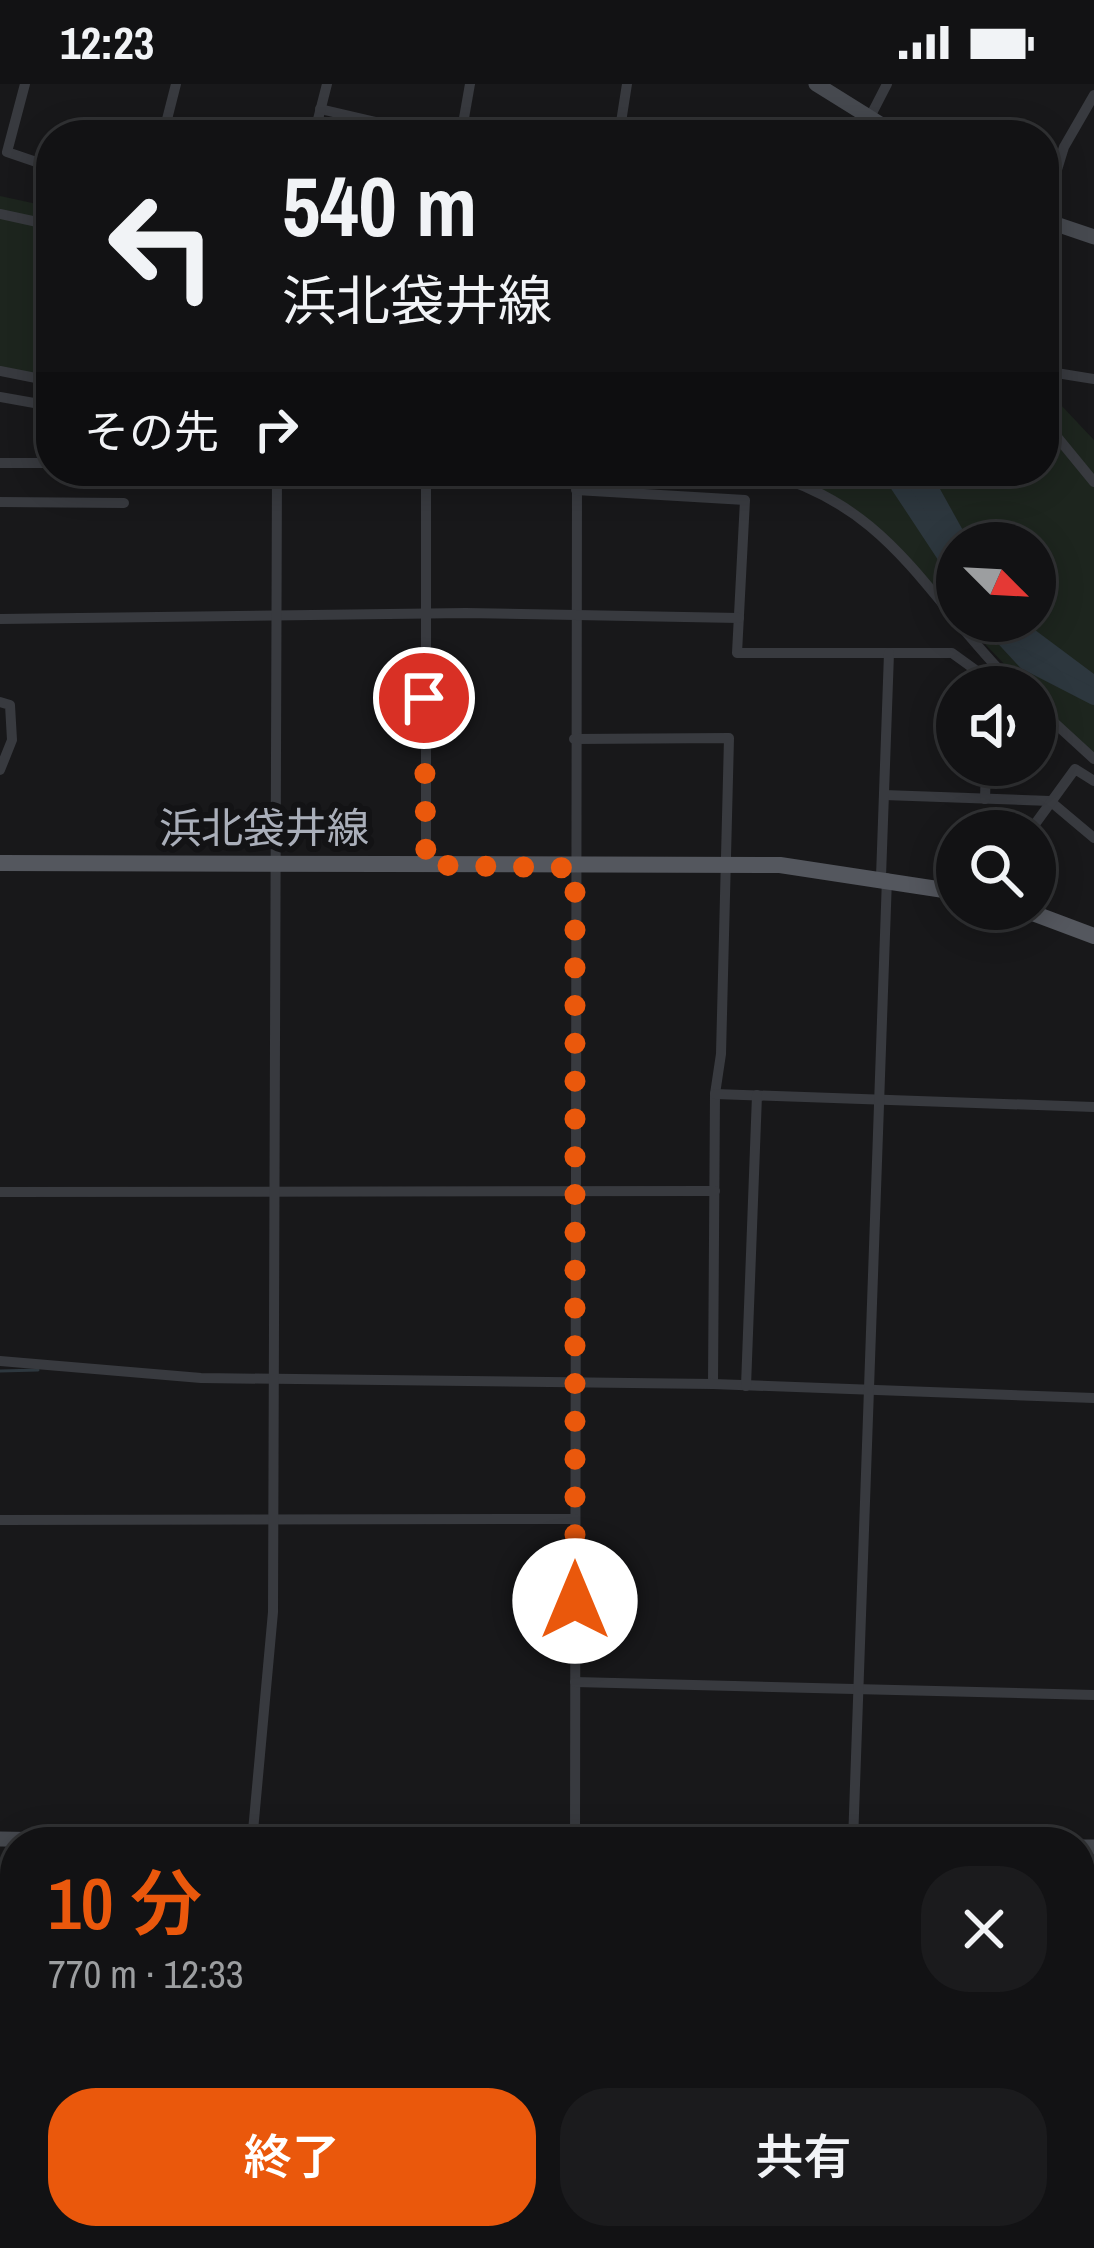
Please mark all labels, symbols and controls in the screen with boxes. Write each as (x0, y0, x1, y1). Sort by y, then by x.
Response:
text: 12:23 (60, 12, 154, 73)
text: 540 m (282, 149, 477, 262)
icon: left (84, 168, 240, 324)
text: 浜北袋井線 (282, 264, 552, 337)
icon: right (243, 396, 309, 462)
text: その先 (84, 401, 219, 462)
north arrow (936, 522, 1056, 642)
map controls (936, 522, 1056, 930)
pin (373, 647, 475, 749)
icon: arrive (391, 665, 457, 731)
button: sound (936, 666, 1056, 786)
street label: 浜北袋井線 (159, 800, 369, 856)
button: search (936, 810, 1056, 930)
position arrow (512, 1538, 638, 1664)
text: 10 分 (48, 1854, 202, 1951)
button: close (921, 1866, 1047, 1992)
text: 770 m · 12:33 (48, 1948, 244, 2000)
button: 終了 (48, 2088, 536, 2226)
button: 共有 (560, 2088, 1047, 2226)

